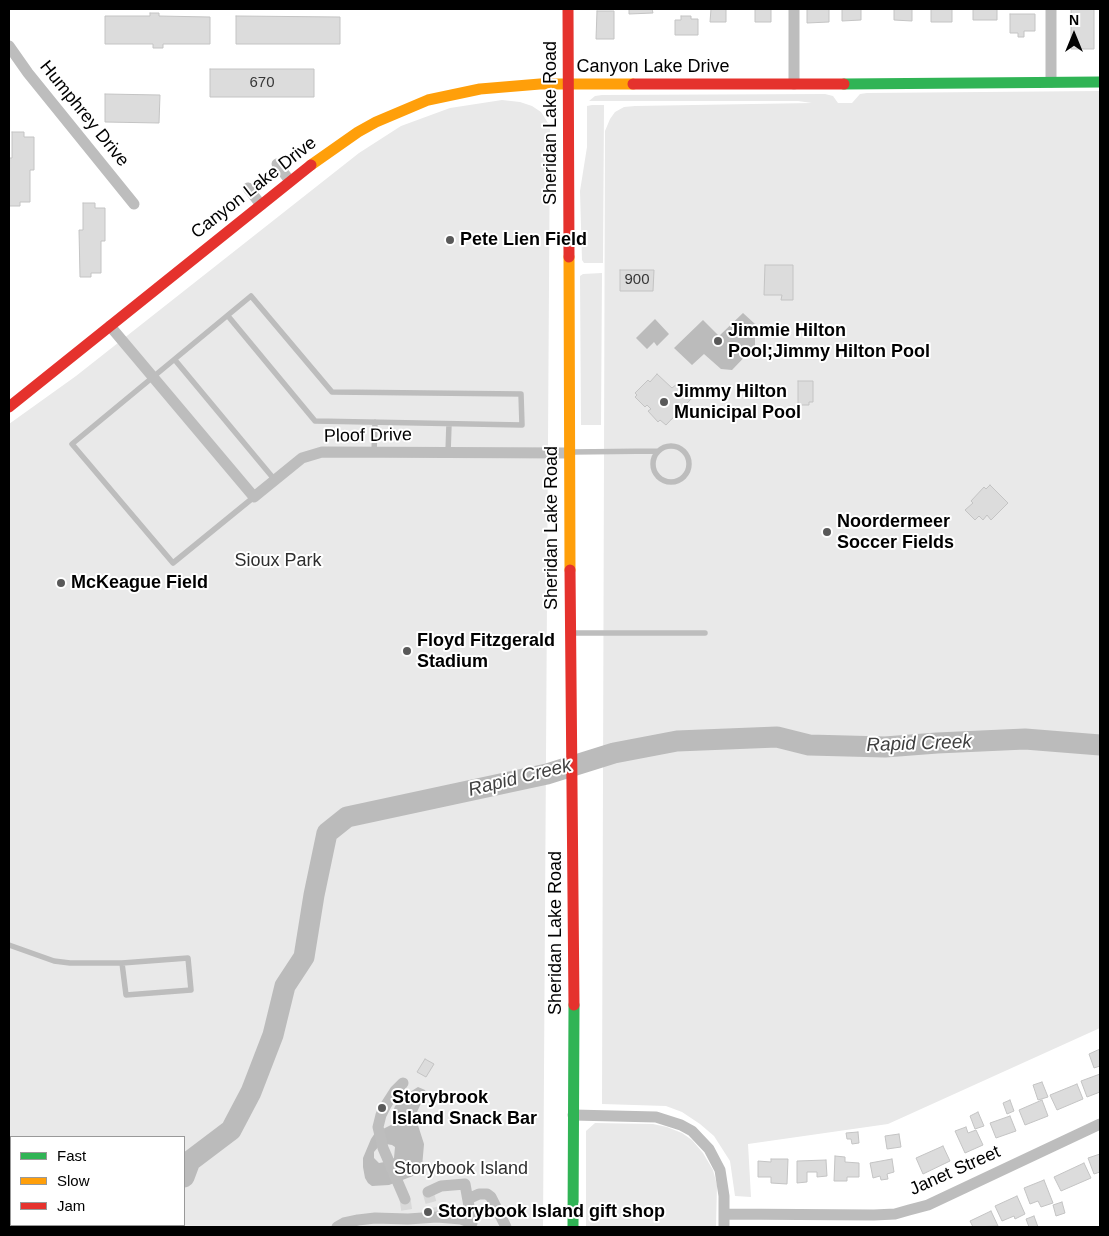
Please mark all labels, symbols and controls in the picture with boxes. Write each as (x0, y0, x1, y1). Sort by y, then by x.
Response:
north arrow (1049, 10, 1099, 60)
text: N (1069, 12, 1079, 28)
street label: Sheridan Lake Road (540, 41, 562, 205)
street label: Canyon Lake Drive (576, 56, 730, 78)
street label: Humphrey Drive (35, 57, 133, 171)
house number: 670 (249, 74, 275, 92)
street label: Canyon Lake Drive (187, 132, 321, 244)
place label: Pete Lien Field (460, 229, 587, 251)
marker: Pete Lien Field (444, 234, 456, 246)
house number: 900 (624, 271, 650, 289)
place label: Jimmie Hilton Pool;Jimmy Hilton Pool (728, 320, 930, 362)
marker: Jimmie Hilton Pool;Jimmy Hilton Pool (712, 335, 724, 347)
place label: Jimmy Hilton Municipal Pool (674, 381, 801, 424)
marker: Jimmy Hilton Municipal Pool (658, 396, 670, 408)
street label: Ploof Drive (324, 424, 412, 448)
street label: Sheridan Lake Road (541, 446, 563, 610)
place label: Noordermeer Soccer Fields (837, 511, 954, 554)
marker: Noordermeer Soccer Fields (821, 526, 833, 538)
park label: Sioux Park (234, 550, 322, 572)
place label: McKeague Field (71, 572, 208, 594)
marker: McKeague Field (55, 577, 67, 589)
place label: Floyd Fitzgerald Stadium (417, 630, 555, 672)
marker: Floyd Fitzgerald Stadium (401, 645, 413, 657)
water label: Rapid Creek (866, 731, 972, 757)
water label: Rapid Creek (466, 754, 574, 802)
street label: Sheridan Lake Road (545, 851, 567, 1015)
place label: Storybrook Island Snack Bar (392, 1087, 537, 1130)
marker: Storybrook Island Snack Bar (376, 1102, 388, 1114)
legend (10, 1136, 185, 1226)
street label: Janet Street (906, 1141, 1004, 1201)
text: Fast (57, 1147, 86, 1164)
park label: Storybook Island (394, 1158, 528, 1180)
text: Slow (57, 1172, 90, 1189)
text: Jam (57, 1197, 85, 1214)
place label: Storybook Island gift shop (438, 1201, 665, 1223)
marker: Storybook Island gift shop (422, 1206, 434, 1218)

